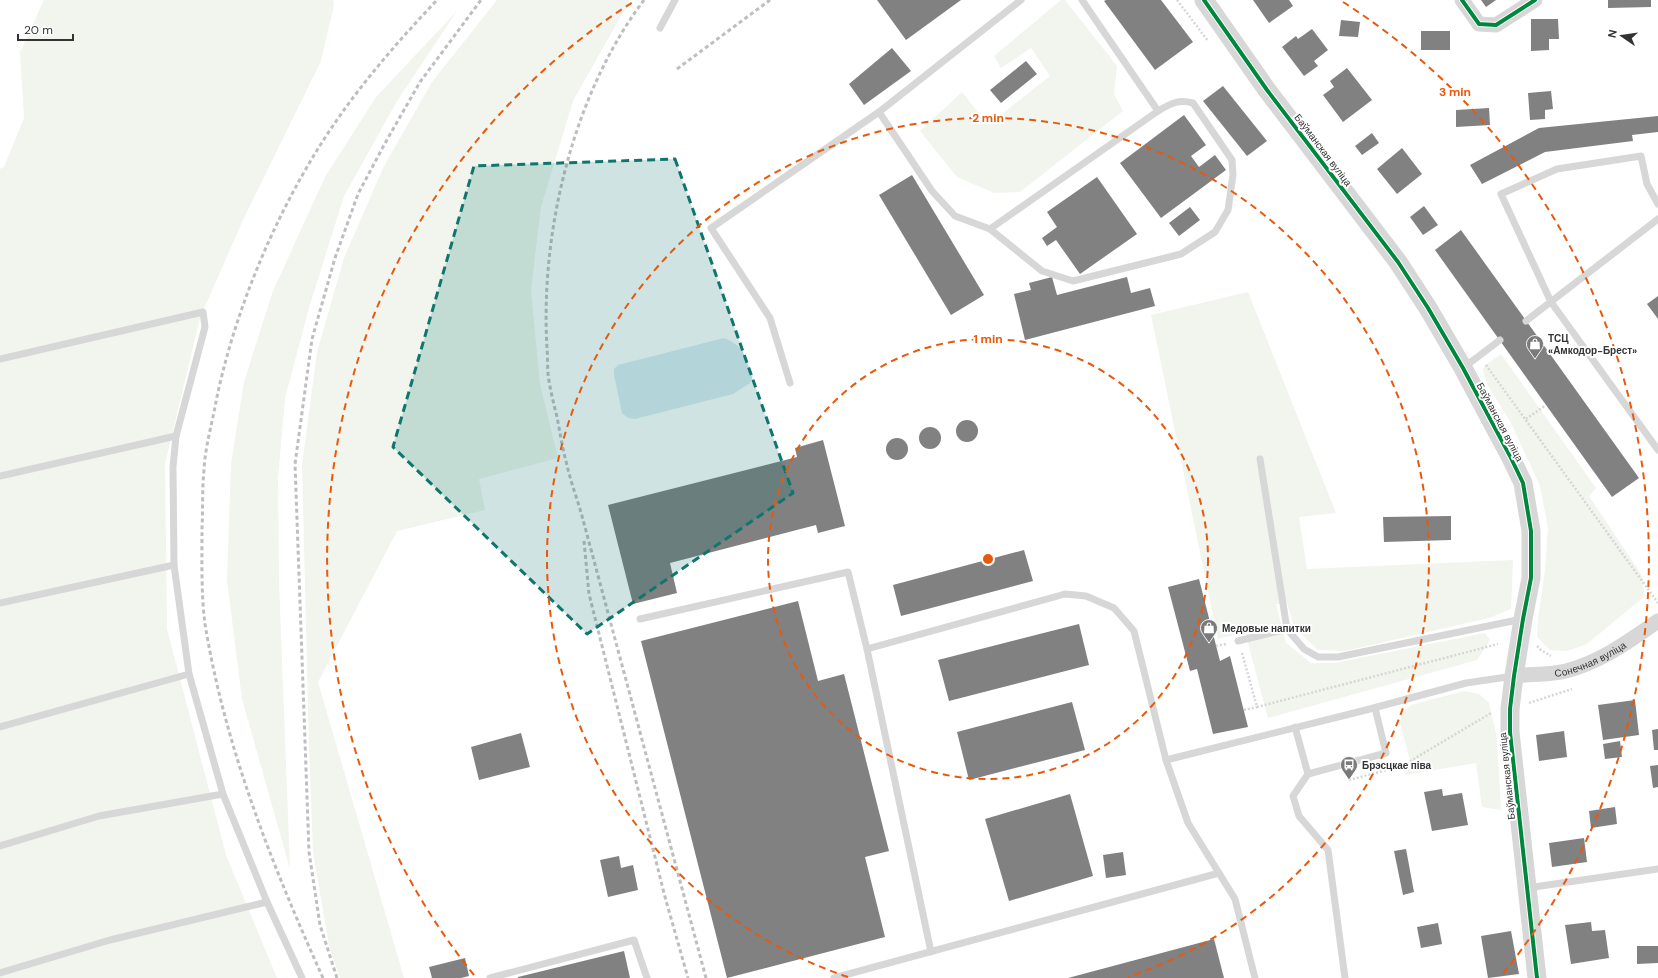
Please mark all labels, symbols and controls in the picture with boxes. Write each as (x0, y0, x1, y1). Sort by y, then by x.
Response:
scale bar (18, 16, 73, 42)
north arrow (1602, 16, 1642, 56)
text: 20 m (24, 22, 53, 38)
text: N (1605, 28, 1620, 39)
text: 3 min (1439, 84, 1471, 100)
text: 2 min (972, 110, 1004, 126)
street label: Баўманская вуліца (1291, 111, 1355, 189)
text: 1 min (973, 331, 1003, 347)
place label: ТСЦ «Амкодор-Брест» (1548, 332, 1637, 357)
shop icon: ТСЦ «Амкодор-Брест» (1525, 334, 1545, 359)
street label: Баўманская вуліца (1474, 380, 1526, 464)
centre of rings (981, 552, 995, 566)
shop icon: Медовые напитки (1199, 618, 1219, 643)
place label: Медовые напитки (1222, 622, 1311, 635)
street label: Сонечная вуліца (1553, 638, 1629, 680)
street label: Баўманская вуліца (1496, 731, 1518, 820)
bus stop icon: Брэсцкае піва (1339, 755, 1359, 780)
place label: Брэсцкае піва (1362, 759, 1432, 772)

